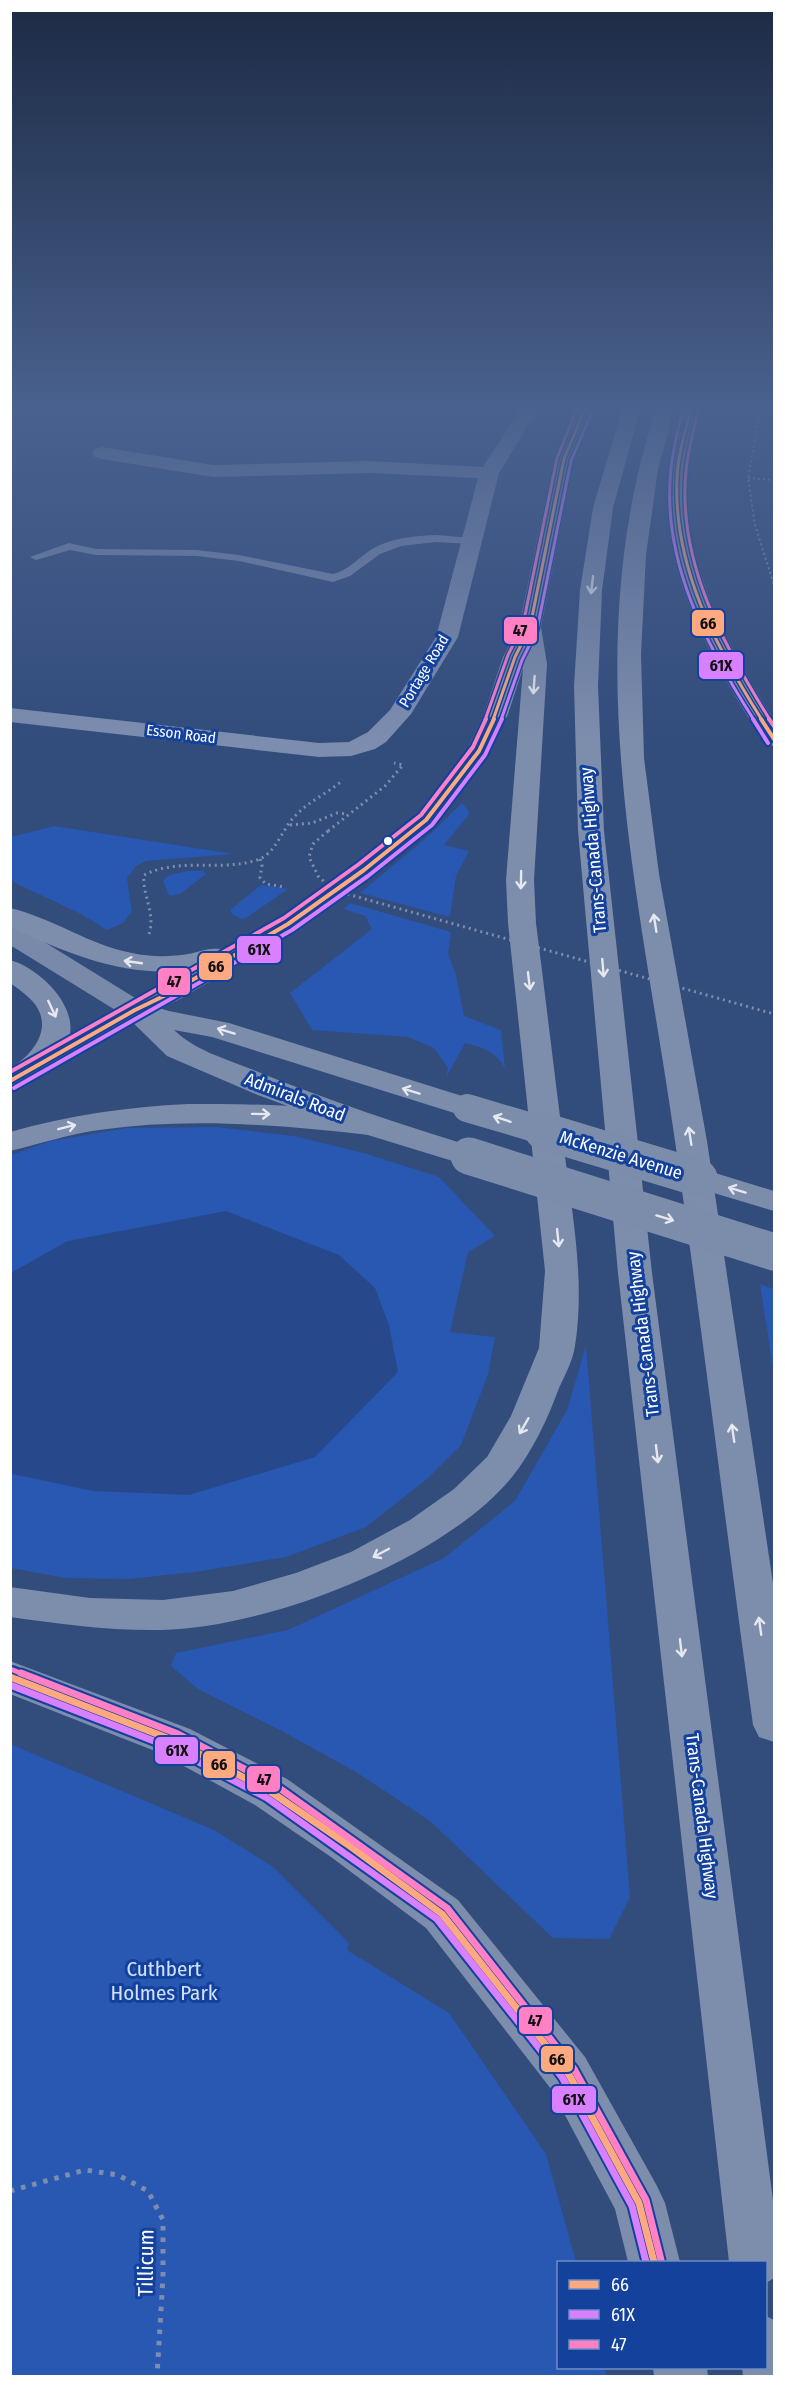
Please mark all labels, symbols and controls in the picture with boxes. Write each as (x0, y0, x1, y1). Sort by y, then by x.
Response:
one-way arrow (586, 575, 597, 595)
line badge: 66 (691, 609, 725, 637)
text: 66 (700, 614, 716, 633)
line badge: 47 (503, 616, 538, 645)
text: 47 (513, 621, 528, 640)
street label: Portage Road (395, 631, 453, 711)
line badge: 61X (698, 651, 744, 680)
text: 61X (710, 656, 733, 675)
one-way arrow (528, 675, 539, 695)
street label: Esson Road (145, 721, 217, 747)
street label: Trans-Canada Highway (575, 766, 611, 934)
unlabelled marker (382, 835, 394, 847)
one-way arrow (515, 869, 527, 889)
one-way arrow (649, 913, 660, 933)
line badge: 61X (236, 935, 282, 964)
text: 61X (248, 940, 271, 959)
line badge: 66 (198, 952, 233, 981)
one-way arrow (123, 957, 143, 968)
text: 66 (208, 957, 224, 976)
one-way arrow (598, 958, 609, 978)
line badge: 47 (157, 967, 191, 996)
one-way arrow (524, 971, 535, 991)
text: 47 (167, 972, 182, 991)
one-way arrow (47, 1000, 59, 1018)
one-way arrow (217, 1025, 236, 1036)
street label: Admirals Road (242, 1068, 348, 1126)
one-way arrow (402, 1085, 421, 1096)
one-way arrow (250, 1109, 270, 1120)
one-way arrow (493, 1113, 512, 1124)
one-way arrow (57, 1120, 76, 1132)
street label: McKenzie Avenue (557, 1126, 685, 1184)
one-way arrow (684, 1126, 695, 1146)
one-way arrow (728, 1184, 747, 1195)
one-way arrow (655, 1213, 674, 1224)
one-way arrow (553, 1227, 564, 1247)
street label: Trans-Canada Highway (622, 1250, 664, 1418)
one-way arrow (518, 1417, 530, 1434)
one-way arrow (727, 1423, 738, 1443)
one-way arrow (652, 1444, 663, 1464)
one-way arrow (373, 1548, 391, 1559)
one-way arrow (754, 1617, 765, 1636)
one-way arrow (676, 1637, 687, 1657)
street label: Trans-Canada Highway (681, 1732, 723, 1900)
line badge: 61X (154, 1736, 199, 1765)
text: 61X (166, 1741, 189, 1760)
line badge: 66 (202, 1750, 236, 1779)
text: 66 (211, 1755, 227, 1774)
line badge: 47 (246, 1765, 281, 1793)
text: 47 (257, 1770, 272, 1789)
park label: Cuthbert Holmes Park (110, 1956, 218, 2006)
line badge: 47 (518, 2006, 553, 2035)
text: 47 (528, 2011, 543, 2030)
line badge: 66 (540, 2045, 574, 2073)
text: 66 (549, 2050, 565, 2069)
line badge: 61X (551, 2085, 597, 2114)
text: 61X (563, 2090, 586, 2109)
street label: Tillicum (132, 2229, 160, 2297)
legend (557, 2261, 767, 2369)
text: 66 (611, 2274, 629, 2296)
text: 61X (611, 2304, 635, 2326)
text: 47 (611, 2334, 627, 2356)

